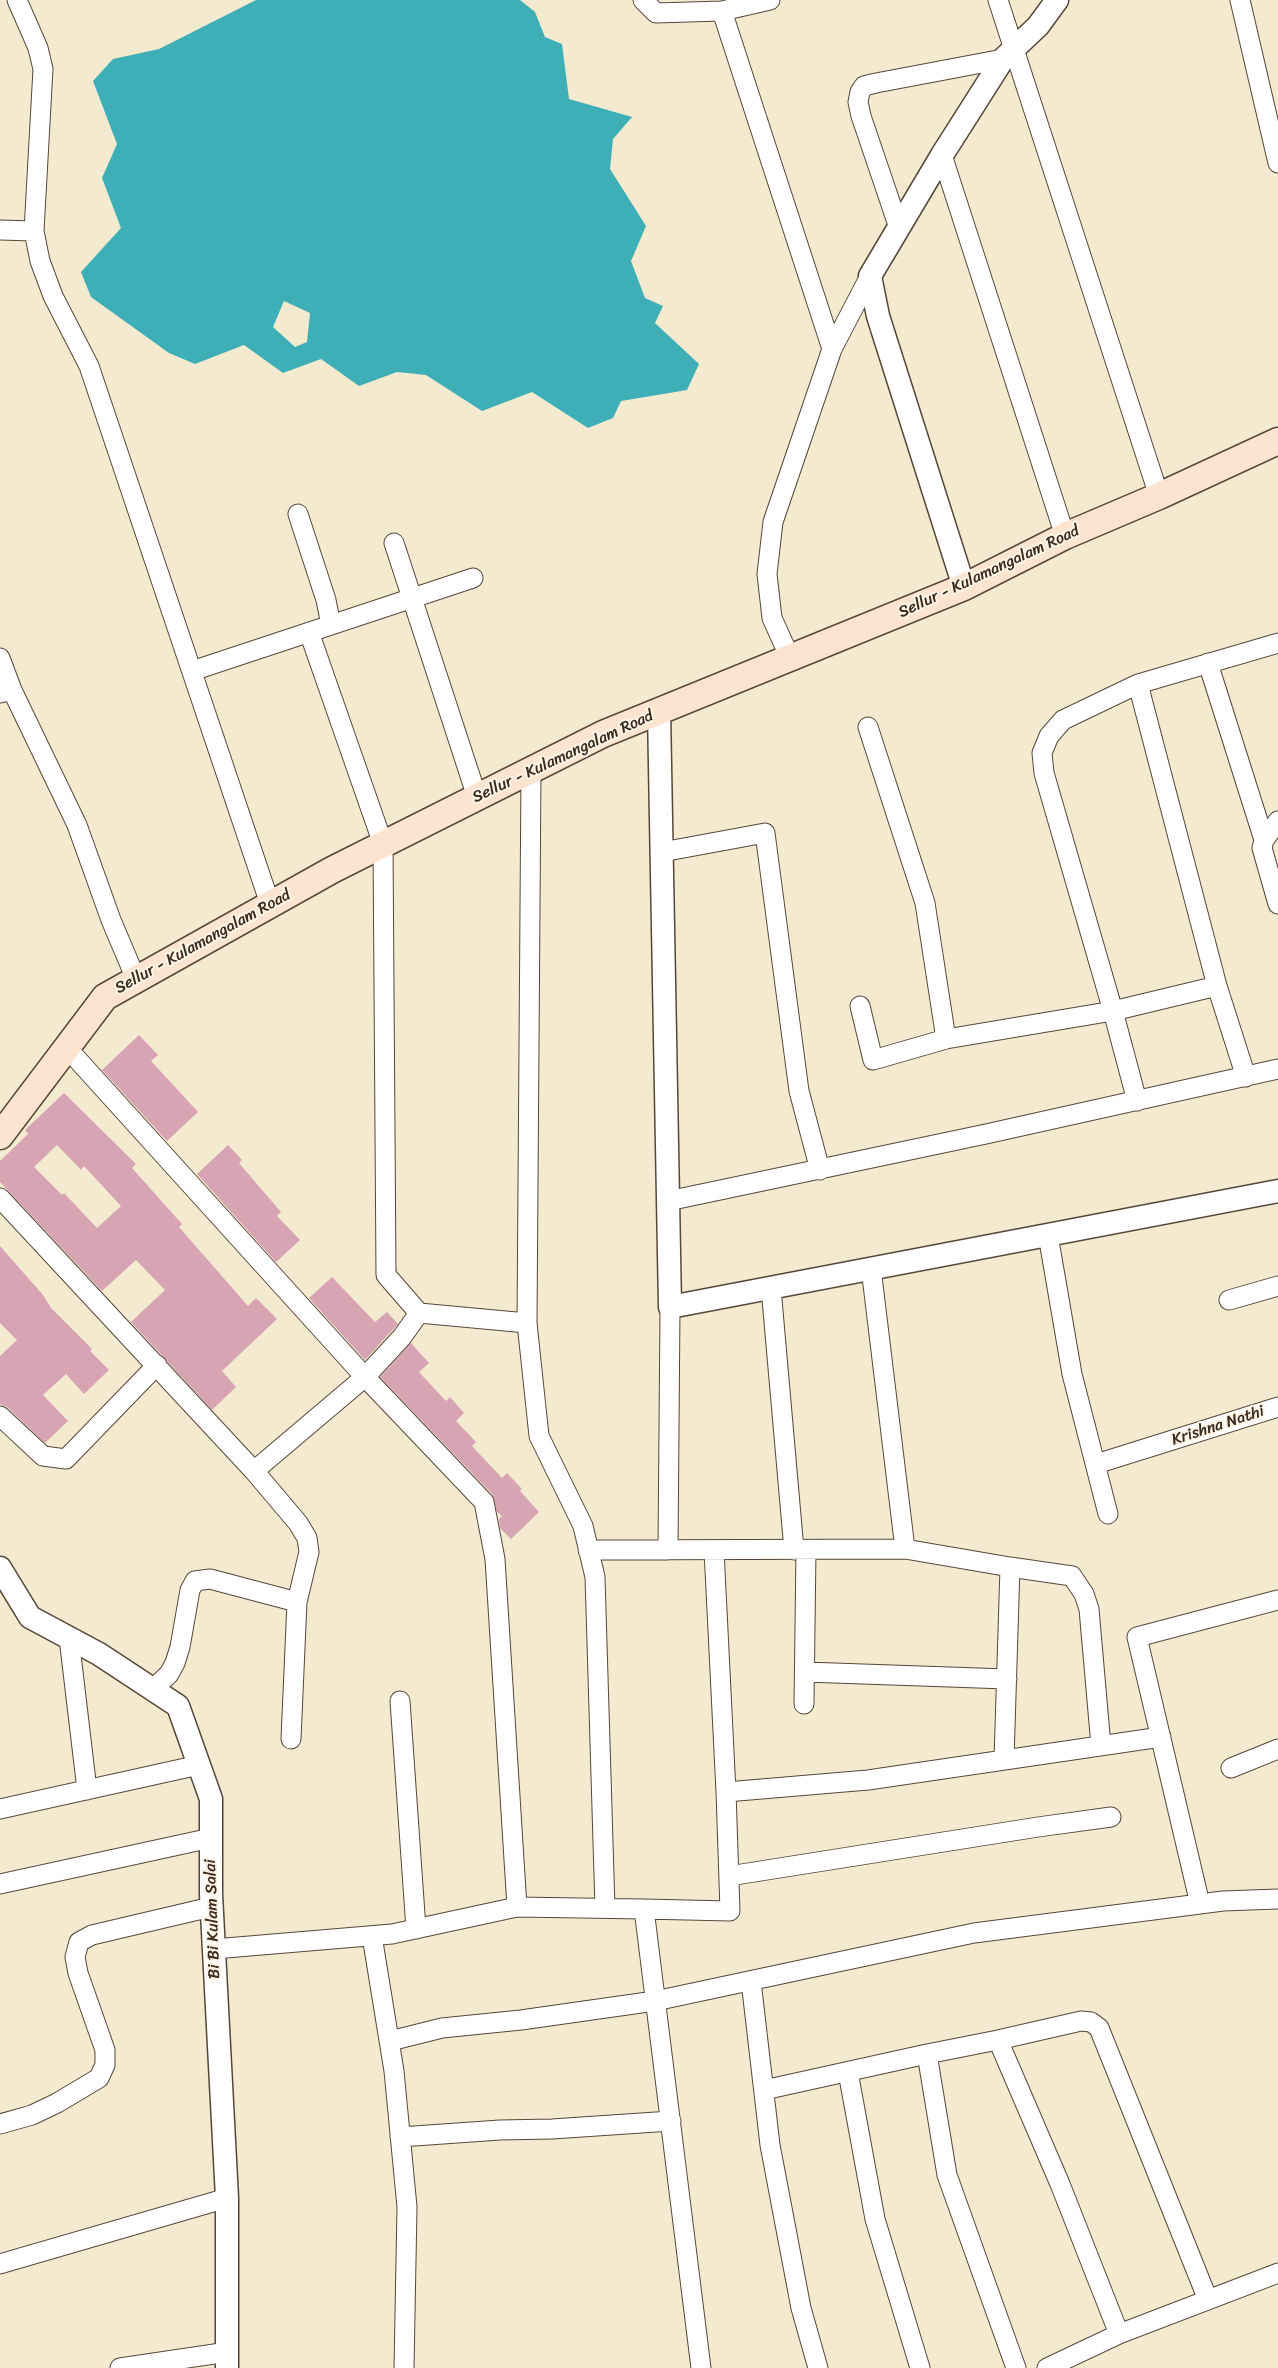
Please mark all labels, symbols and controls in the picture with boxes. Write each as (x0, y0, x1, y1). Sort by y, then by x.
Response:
street label: Sellur - Kulamangalam Road (895, 522, 1083, 622)
street label: Sellur - Kulamangalam Road (469, 707, 657, 807)
street label: Sellur - Kulamangalam Road (112, 886, 294, 998)
street label: Krishna Nathi (1169, 1402, 1267, 1450)
street label: Bi Bi Kulam Salai (201, 1859, 225, 1979)

